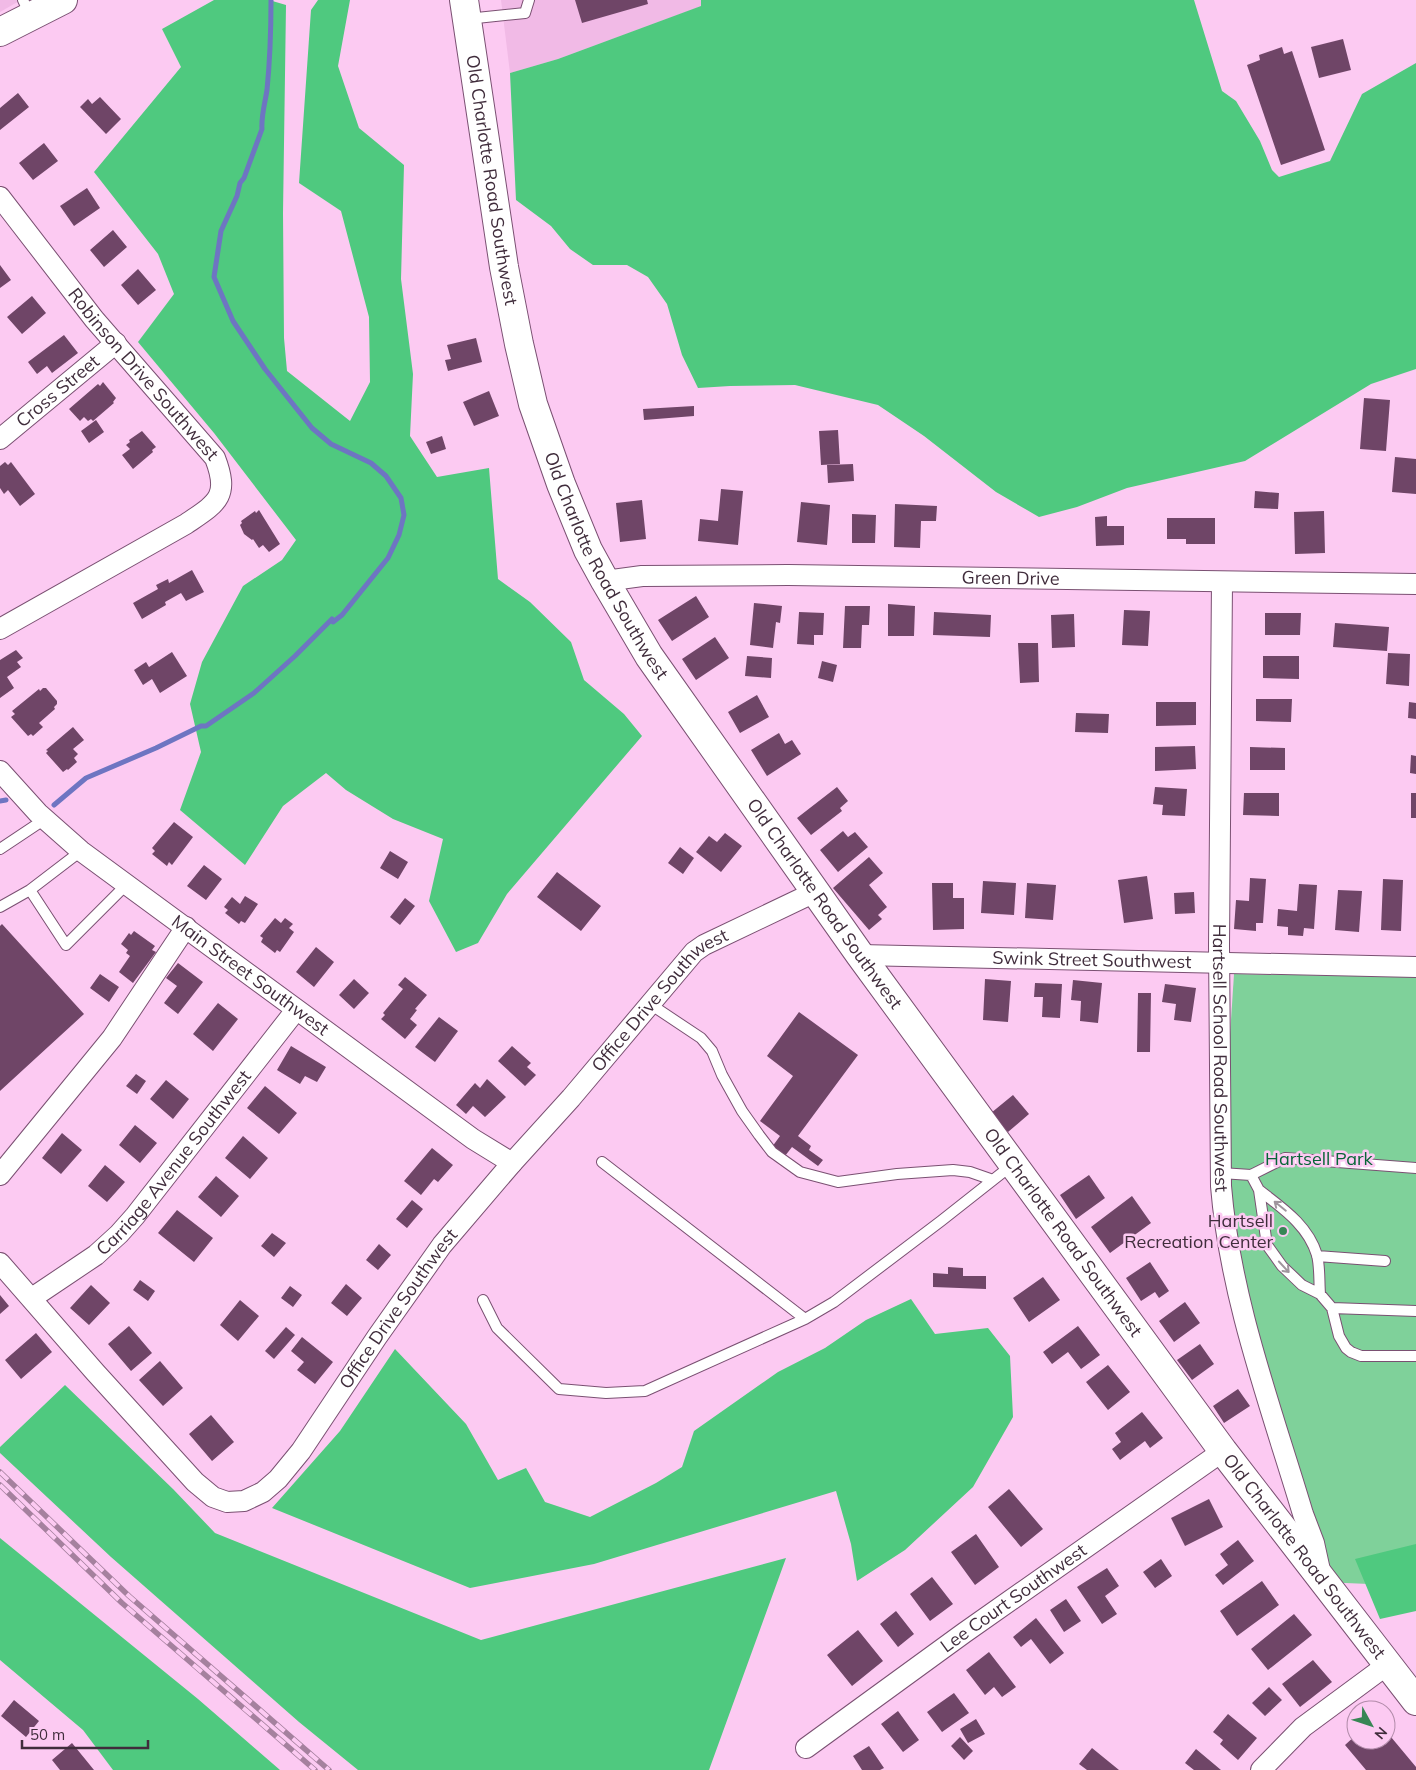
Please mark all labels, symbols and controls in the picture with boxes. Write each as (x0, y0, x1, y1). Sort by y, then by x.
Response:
street label: Old Charlotte Road Southwest (461, 53, 523, 307)
street label: Robinson Drive Southwest (63, 283, 224, 465)
street label: Cross Street (11, 350, 104, 432)
street label: Old Charlotte Road Southwest (540, 448, 674, 684)
street label: Green Drive (961, 565, 1060, 590)
street label: Old Charlotte Road Southwest (742, 794, 908, 1013)
street label: Main Street Southwest (167, 910, 334, 1040)
street label: Office Drive Southwest (586, 923, 732, 1076)
street label: Hartsell School Road Southwest (1208, 924, 1233, 1193)
street label: Swink Street Southwest (992, 946, 1192, 973)
street label: Carriage Avenue Southwest (91, 1065, 256, 1260)
street label: Old Charlotte Road Southwest (979, 1123, 1147, 1341)
park label: Hartsell Park (1265, 1147, 1374, 1170)
one-way arrow (1274, 1201, 1287, 1212)
place label: Hartsell Recreation Center (1124, 1209, 1273, 1253)
street label: Office Drive Southwest (334, 1224, 462, 1393)
marker: Hartsell Recreation Center (1277, 1225, 1289, 1237)
one-way arrow (1278, 1261, 1290, 1274)
street label: Old Charlotte Road Southwest (1218, 1449, 1391, 1663)
street label: Lee Court Southwest (936, 1538, 1091, 1657)
north arrow (1346, 1700, 1396, 1750)
scale bar (22, 1718, 149, 1750)
text: N (1371, 1724, 1391, 1743)
text: 50 m (30, 1725, 65, 1744)

